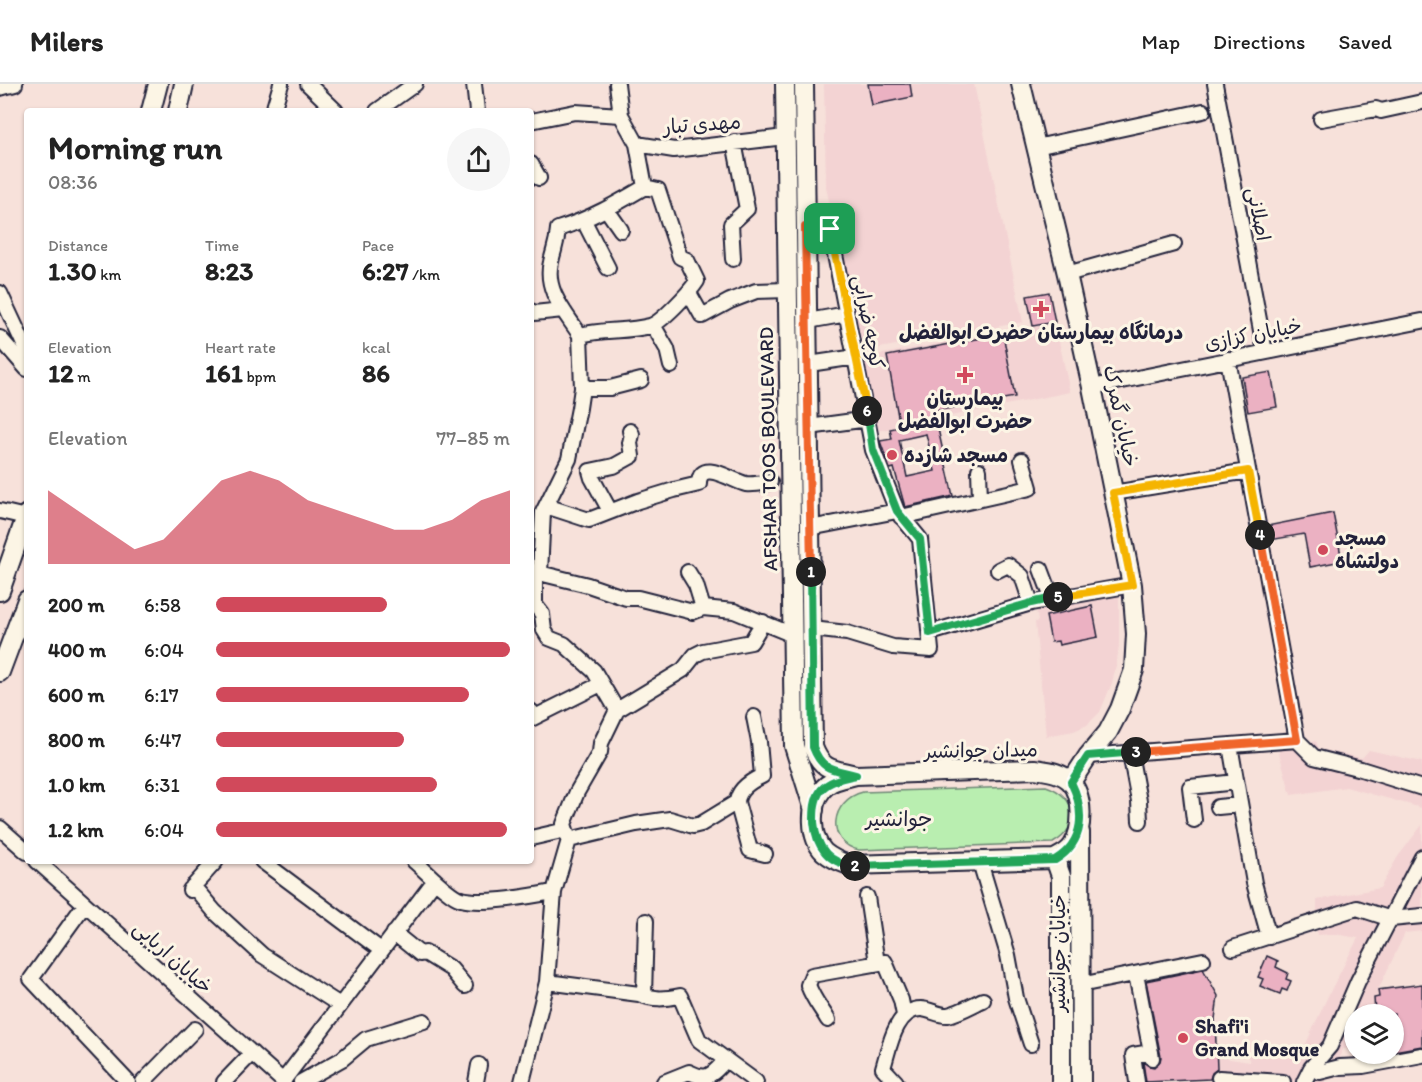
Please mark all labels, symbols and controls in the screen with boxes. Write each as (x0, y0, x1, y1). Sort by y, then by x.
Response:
text: Milers (30, 24, 104, 58)
text: Map (1142, 29, 1180, 54)
text: Directions (1213, 29, 1305, 54)
text: Saved (1338, 29, 1392, 54)
street label: مهدی تبار (660, 109, 742, 139)
text: Morning run (48, 128, 223, 167)
button: share (447, 128, 510, 191)
text: 08:36 (48, 170, 98, 194)
street label: اصلانی (1241, 185, 1276, 243)
pin (804, 203, 855, 254)
icon: arrive (813, 212, 846, 245)
text: Distance (48, 236, 108, 255)
text: Time (205, 236, 239, 255)
text: Pace (362, 236, 394, 255)
text: 1.30 (48, 255, 97, 287)
text: 8:23 (205, 255, 253, 287)
text: 6:27 (362, 255, 409, 287)
text: km (97, 265, 121, 284)
text: /km (409, 265, 440, 284)
street label: کوچه ضرابی (847, 273, 890, 371)
marker: درمانگاه بیمارستان حضرت ابوالفضل (1032, 300, 1050, 318)
street label: خیابان کزازی (1202, 313, 1304, 355)
place label: درمانگاه بیمارستان حضرت ابوالفضل (899, 320, 1183, 345)
street label: AFSHAR TOOS BOULEVARD (754, 327, 782, 571)
text: Elevation (48, 338, 112, 357)
text: Heart rate (205, 338, 276, 357)
text: kcal (362, 338, 390, 357)
text: 12 (48, 357, 74, 389)
text: 161 (205, 357, 243, 389)
text: 86 (362, 357, 390, 389)
street label: خیابان گمرک (1099, 363, 1143, 469)
marker: بیمارستان حضرت ابوالفضل (956, 366, 974, 384)
text: m (74, 367, 91, 386)
text: bpm (243, 367, 276, 386)
place label: بیمارستان حضرت ابوالفضل (898, 386, 1032, 434)
pin: 6 (852, 396, 882, 426)
text: 6 (863, 401, 871, 420)
text: Elevation (48, 426, 127, 450)
text: 77–85 m (436, 426, 510, 450)
place label: مسجد شازده (904, 443, 1008, 467)
marker: مسجد شازده (885, 448, 899, 462)
pin: 4 (1245, 520, 1275, 550)
text: 4 (1255, 525, 1265, 544)
place label: مسجد دولتشاه (1335, 526, 1399, 574)
marker: مسجد دولتشاه (1316, 543, 1330, 557)
pin: 1 (796, 557, 826, 587)
text: 1 (807, 562, 815, 581)
pin: 5 (1043, 582, 1073, 612)
text: 5 (1054, 587, 1062, 606)
text: 200 m (48, 593, 104, 617)
text: 6:58 (144, 593, 181, 617)
text: 400 m (48, 638, 106, 662)
text: 6:04 (144, 638, 184, 662)
text: 600 m (48, 683, 105, 707)
text: 6:17 (144, 683, 179, 707)
text: 800 m (48, 728, 105, 752)
text: 6:47 (144, 728, 181, 752)
street label: میدان جوانشیر (922, 737, 1038, 763)
pin: 3 (1121, 737, 1151, 767)
text: 3 (1132, 742, 1140, 761)
text: 1.0 km (48, 773, 105, 797)
text: 6:31 (144, 773, 180, 797)
district label: جوانشیر (864, 806, 932, 832)
text: 1.2 km (48, 818, 104, 842)
text: 6:04 (144, 818, 184, 842)
pin: 2 (840, 851, 870, 881)
text: 2 (851, 856, 859, 875)
street label: خیابان جوانشیر (1046, 894, 1070, 1014)
street label: خیابان اربابی (128, 915, 217, 999)
map controls (1344, 1004, 1404, 1064)
button: layers (1344, 1004, 1404, 1064)
place label: Shafi'i Grand Mosque (1195, 1014, 1320, 1062)
marker: Shafi'i Grand Mosque (1176, 1031, 1190, 1045)

